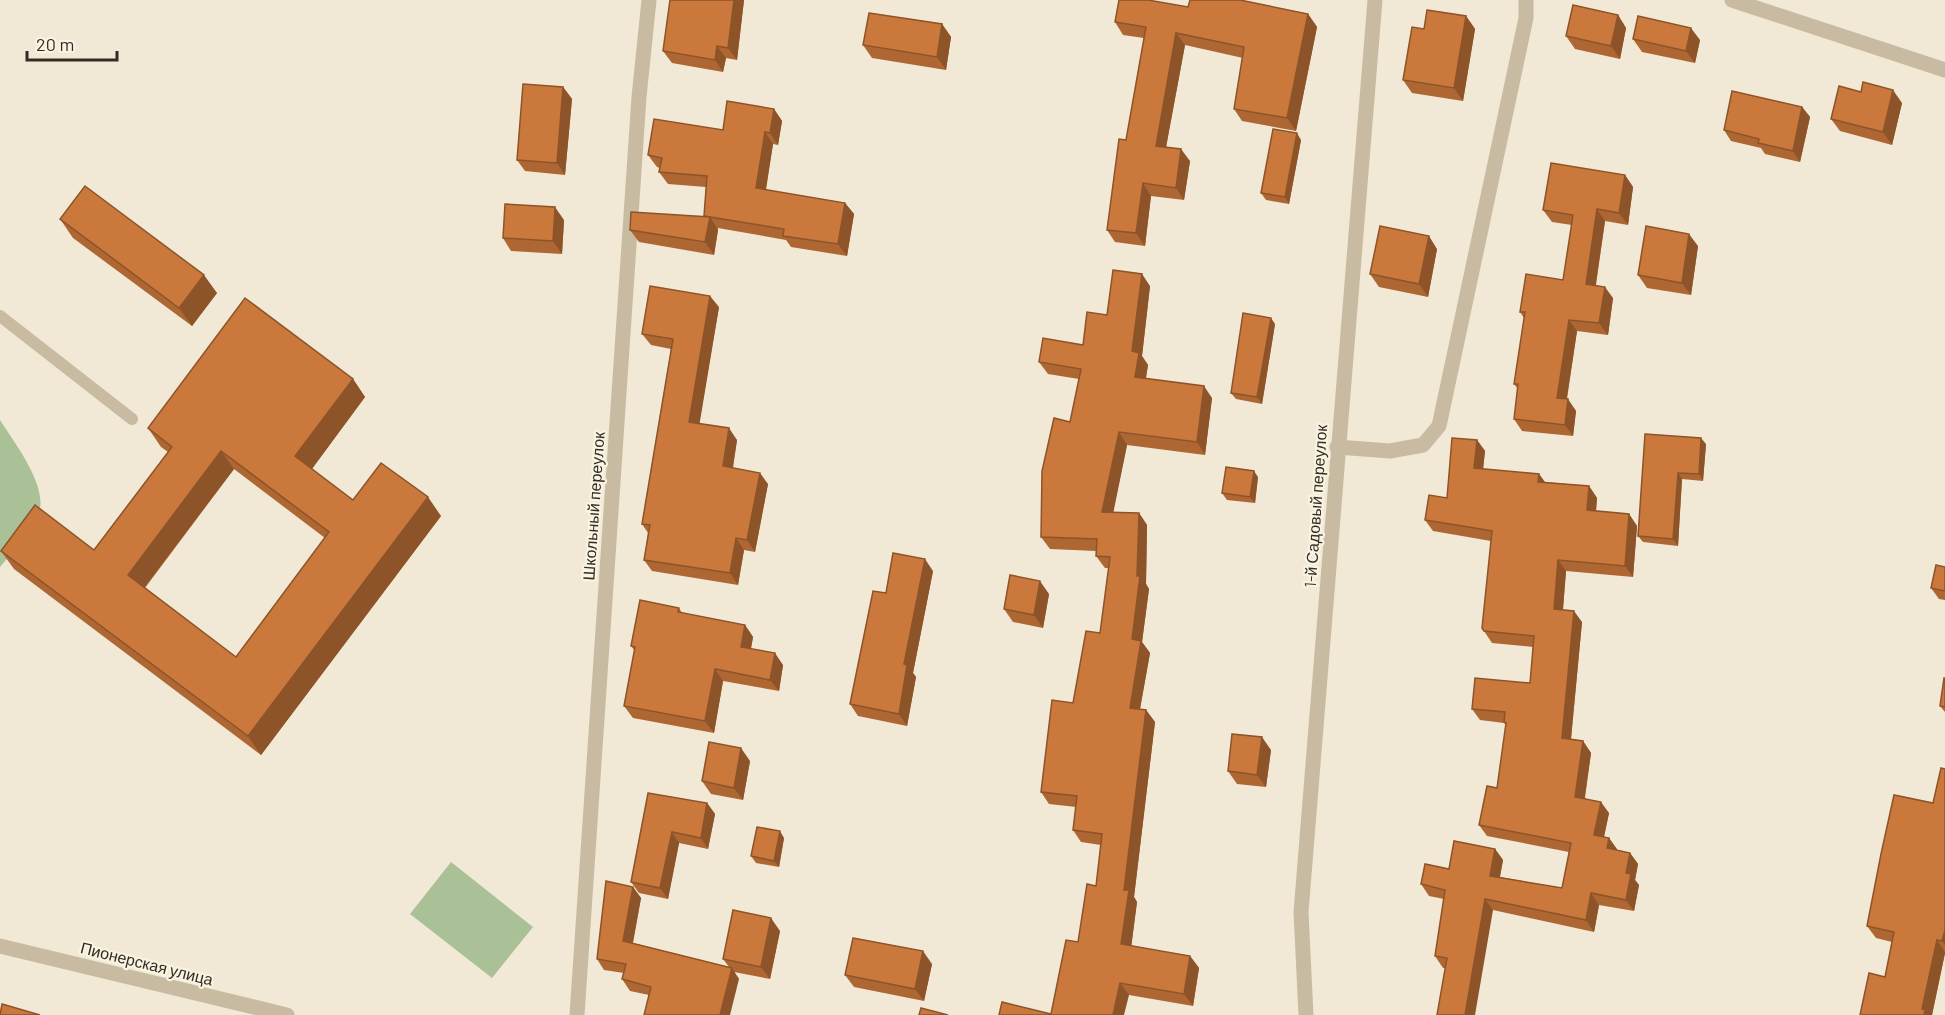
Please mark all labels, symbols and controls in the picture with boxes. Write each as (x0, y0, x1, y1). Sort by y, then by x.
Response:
scale bar (27, 24, 117, 62)
text: 20 m (36, 33, 74, 55)
street label: 1-й Садовый переулок (1300, 423, 1330, 588)
street label: Школьный переулок (578, 430, 608, 581)
street label: Пионерская улица (79, 937, 215, 989)

